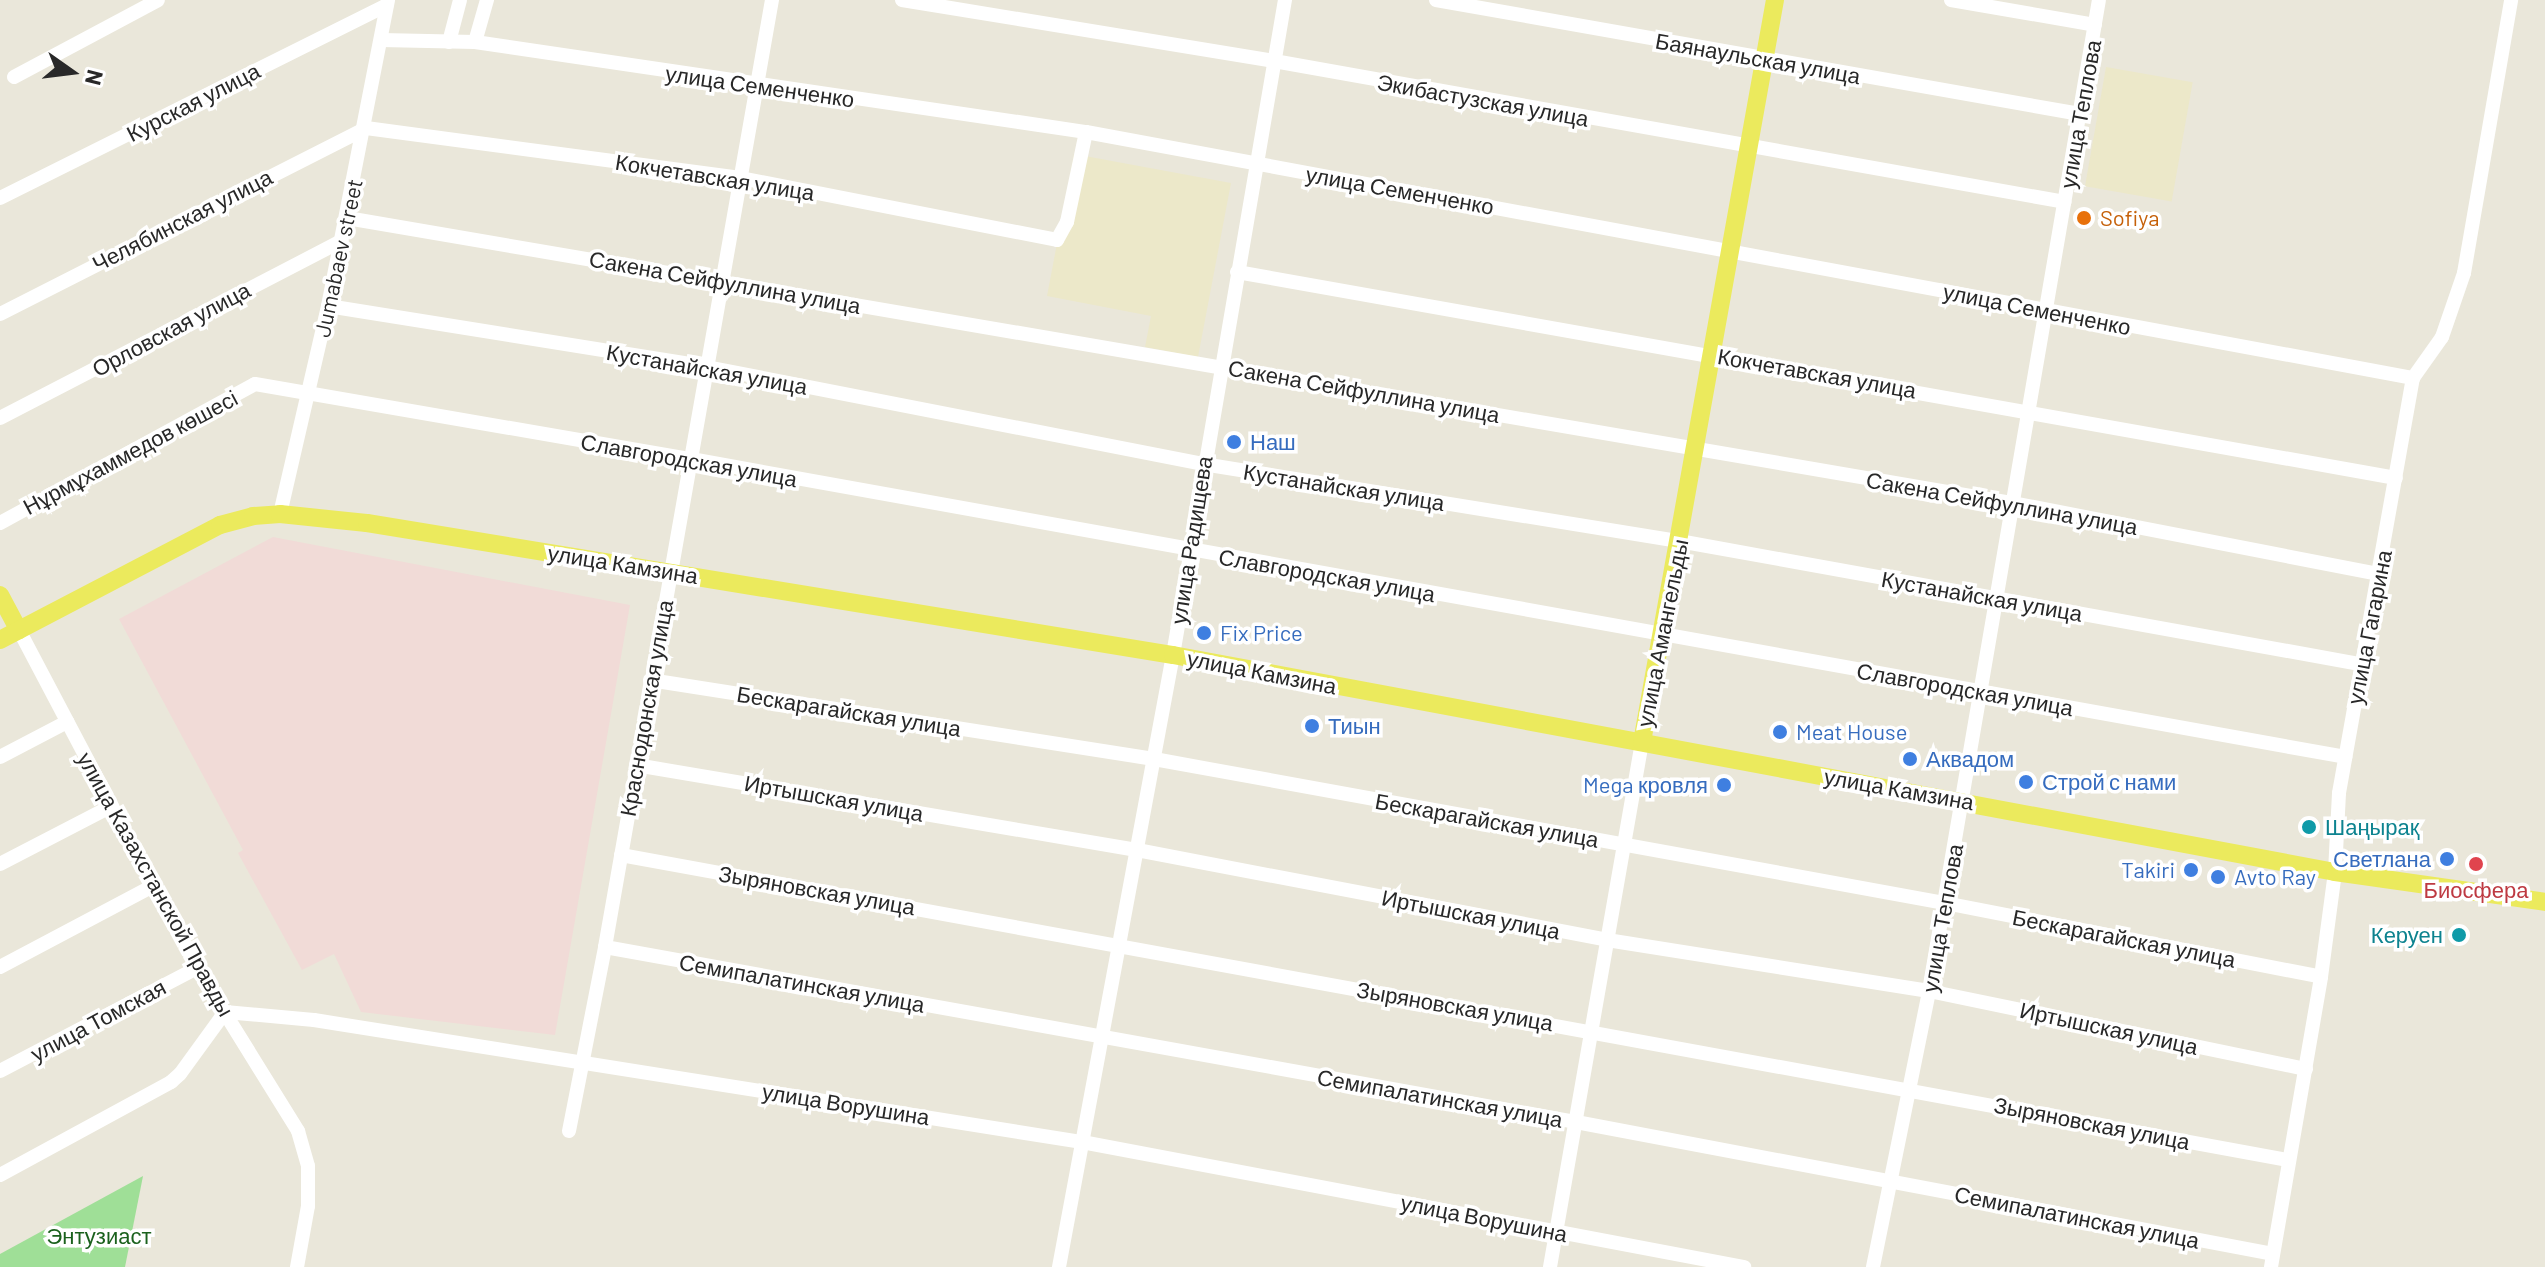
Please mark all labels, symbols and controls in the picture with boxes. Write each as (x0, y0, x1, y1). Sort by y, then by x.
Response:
street label: Баянаульская улица (1653, 27, 1863, 89)
north arrow (32, 32, 112, 112)
street label: улица Теплова (2054, 38, 2106, 190)
street label: Курская улица (122, 57, 264, 147)
street label: улица Семенченко (664, 60, 856, 112)
text: N (81, 68, 110, 88)
street label: Экибастузская улица (1375, 68, 1591, 132)
street label: Кокчетавская улица (614, 148, 816, 206)
street label: улица Семенченко (1304, 160, 1496, 220)
street label: Челябинская улица (88, 163, 276, 277)
street label: Jumabaev street (308, 176, 368, 340)
place label: Sofiya (2100, 205, 2159, 231)
marker: Sofiya (2075, 209, 2093, 227)
street label: Сакена Сейфуллина улица (587, 245, 863, 319)
street label: Орловская улица (87, 276, 255, 382)
street label: улица Семенченко (1941, 278, 2133, 340)
street label: Кустанайская улица (605, 338, 809, 400)
street label: Кокчетавская улица (1716, 343, 1918, 403)
street label: Сакена Сейфуллина улица (1226, 354, 1502, 428)
street label: Нұрмұхаммедов көшесі (18, 384, 242, 520)
street label: Славгородская улица (579, 428, 799, 492)
place label: Наш (1250, 429, 1296, 455)
marker: Наш (1225, 433, 1243, 451)
street label: улица Радищева (1165, 454, 1217, 626)
street label: Кустанайская улица (1241, 458, 1447, 516)
street label: Сакена Сейфуллина улица (1864, 466, 2140, 540)
street label: улица Амангельды (1631, 537, 1693, 729)
street label: улица Камзина (546, 539, 700, 589)
street label: Славгородская улица (1217, 543, 1437, 607)
street label: улица Гагарина (2341, 548, 2397, 706)
street label: Кустанайская улица (1880, 565, 2084, 627)
street label: Краснодонская улица (614, 598, 678, 818)
place label: Fix Price (1220, 620, 1303, 646)
marker: Fix Price (1195, 624, 1213, 642)
street label: улица Камзина (1185, 645, 1339, 699)
street label: Славгородская улица (1855, 657, 2075, 721)
street label: Бескарагайская улица (735, 680, 963, 742)
place label: Тиын (1328, 713, 1381, 739)
marker: Тиын (1303, 717, 1321, 735)
place label: Meat House (1796, 719, 1907, 745)
marker: Meat House (1771, 723, 1789, 741)
place label: Аквадом (1926, 746, 2014, 772)
street label: улица Казахстанской Правды (72, 747, 240, 1021)
marker: Аквадом (1901, 750, 1919, 768)
street label: улица Камзина (1822, 763, 1976, 815)
street label: Иртышская улица (742, 769, 926, 827)
place label: Строй с нами (2042, 769, 2176, 795)
place label: Mega кровля (1583, 772, 1708, 798)
marker: Строй с нами (2017, 773, 2035, 791)
marker: Mega кровля (1715, 776, 1733, 794)
street label: Бескарагайская улица (1373, 787, 1601, 853)
place label: Шаңырақ (2325, 814, 2419, 840)
marker: Шаңырақ (2300, 818, 2318, 836)
street label: улица Теплова (1916, 842, 1968, 994)
place label: Светлана (2333, 846, 2431, 872)
marker: Светлана (2438, 850, 2456, 868)
marker: Биосфера (2467, 855, 2485, 873)
place label: Takiri (2121, 857, 2175, 883)
street label: Зыряновская улица (717, 860, 917, 920)
marker: Takiri (2182, 861, 2200, 879)
place label: Avto Ray (2234, 864, 2316, 890)
marker: Avto Ray (2209, 868, 2227, 886)
place label: Биосфера (2424, 877, 2528, 903)
street label: Иртышская улица (1380, 884, 1562, 944)
street label: Бескарагайская улица (2010, 903, 2238, 973)
place label: Керуен (2371, 922, 2443, 948)
marker: Керуен (2450, 926, 2468, 944)
street label: Семипалатинская улица (677, 948, 927, 1018)
street label: улица Томская (26, 973, 170, 1067)
street label: Зыряновская улица (1355, 976, 1555, 1036)
street label: Иртышская улица (2018, 996, 2200, 1060)
street label: Семипалатинская улица (1315, 1063, 1565, 1133)
street label: улица Ворушина (760, 1078, 932, 1130)
street label: Зыряновская улица (1992, 1091, 2192, 1155)
street label: Семипалатинская улица (1952, 1180, 2202, 1254)
street label: улица Ворушина (1398, 1189, 1570, 1247)
park label: Энтузиаст (47, 1223, 151, 1249)

